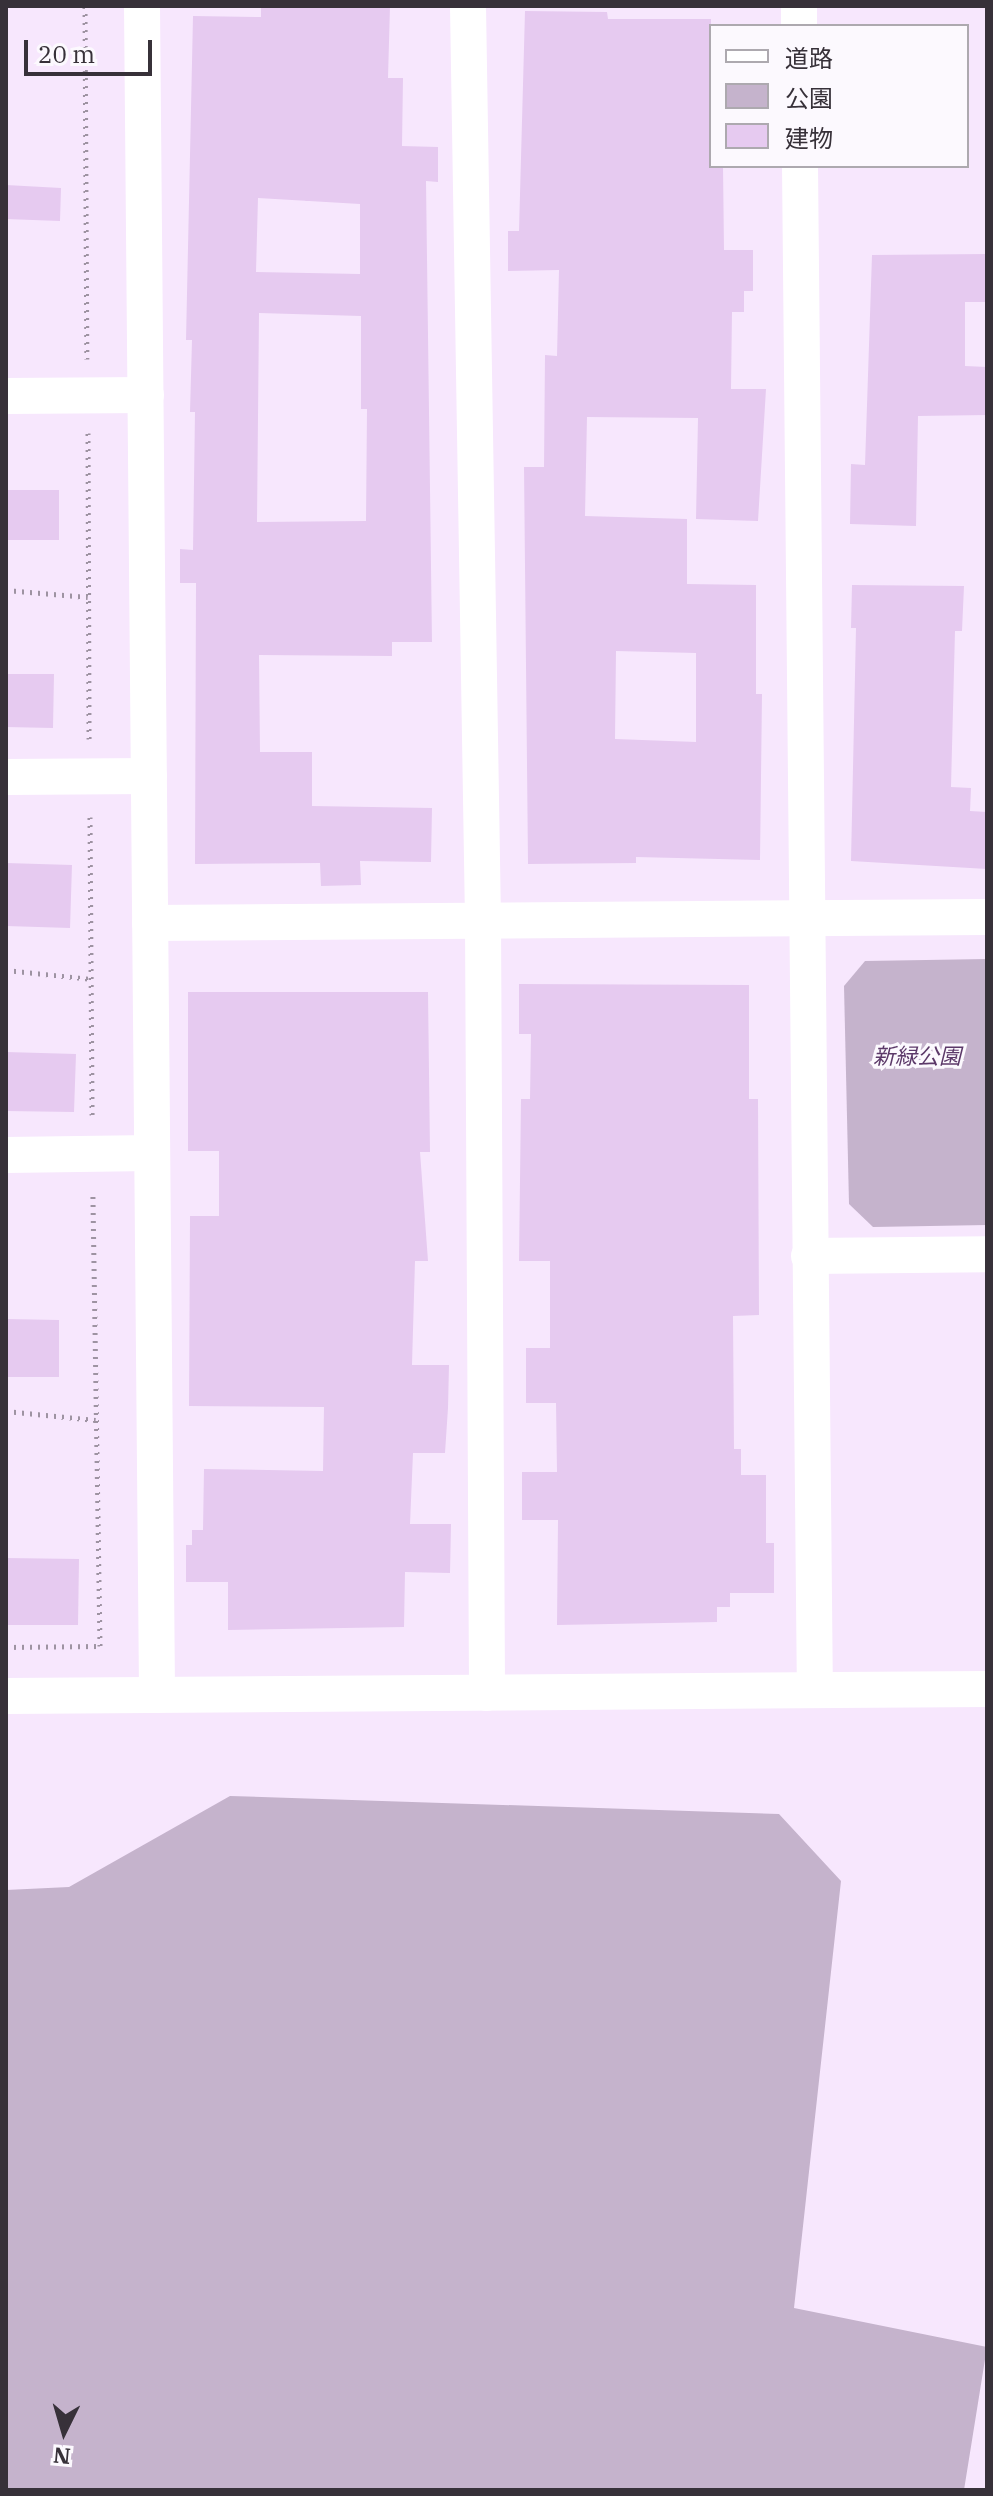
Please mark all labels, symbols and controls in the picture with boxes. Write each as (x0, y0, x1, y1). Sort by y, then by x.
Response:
scale bar (28, 24, 156, 74)
legend (709, 24, 969, 168)
text: 20 m (38, 38, 95, 70)
text: 道路 (785, 42, 833, 74)
text: 公園 (785, 82, 833, 114)
text: 建物 (785, 122, 833, 154)
park label: 新緑公園 (873, 1043, 961, 1069)
north arrow (24, 2392, 104, 2472)
text: N (52, 2441, 72, 2472)

